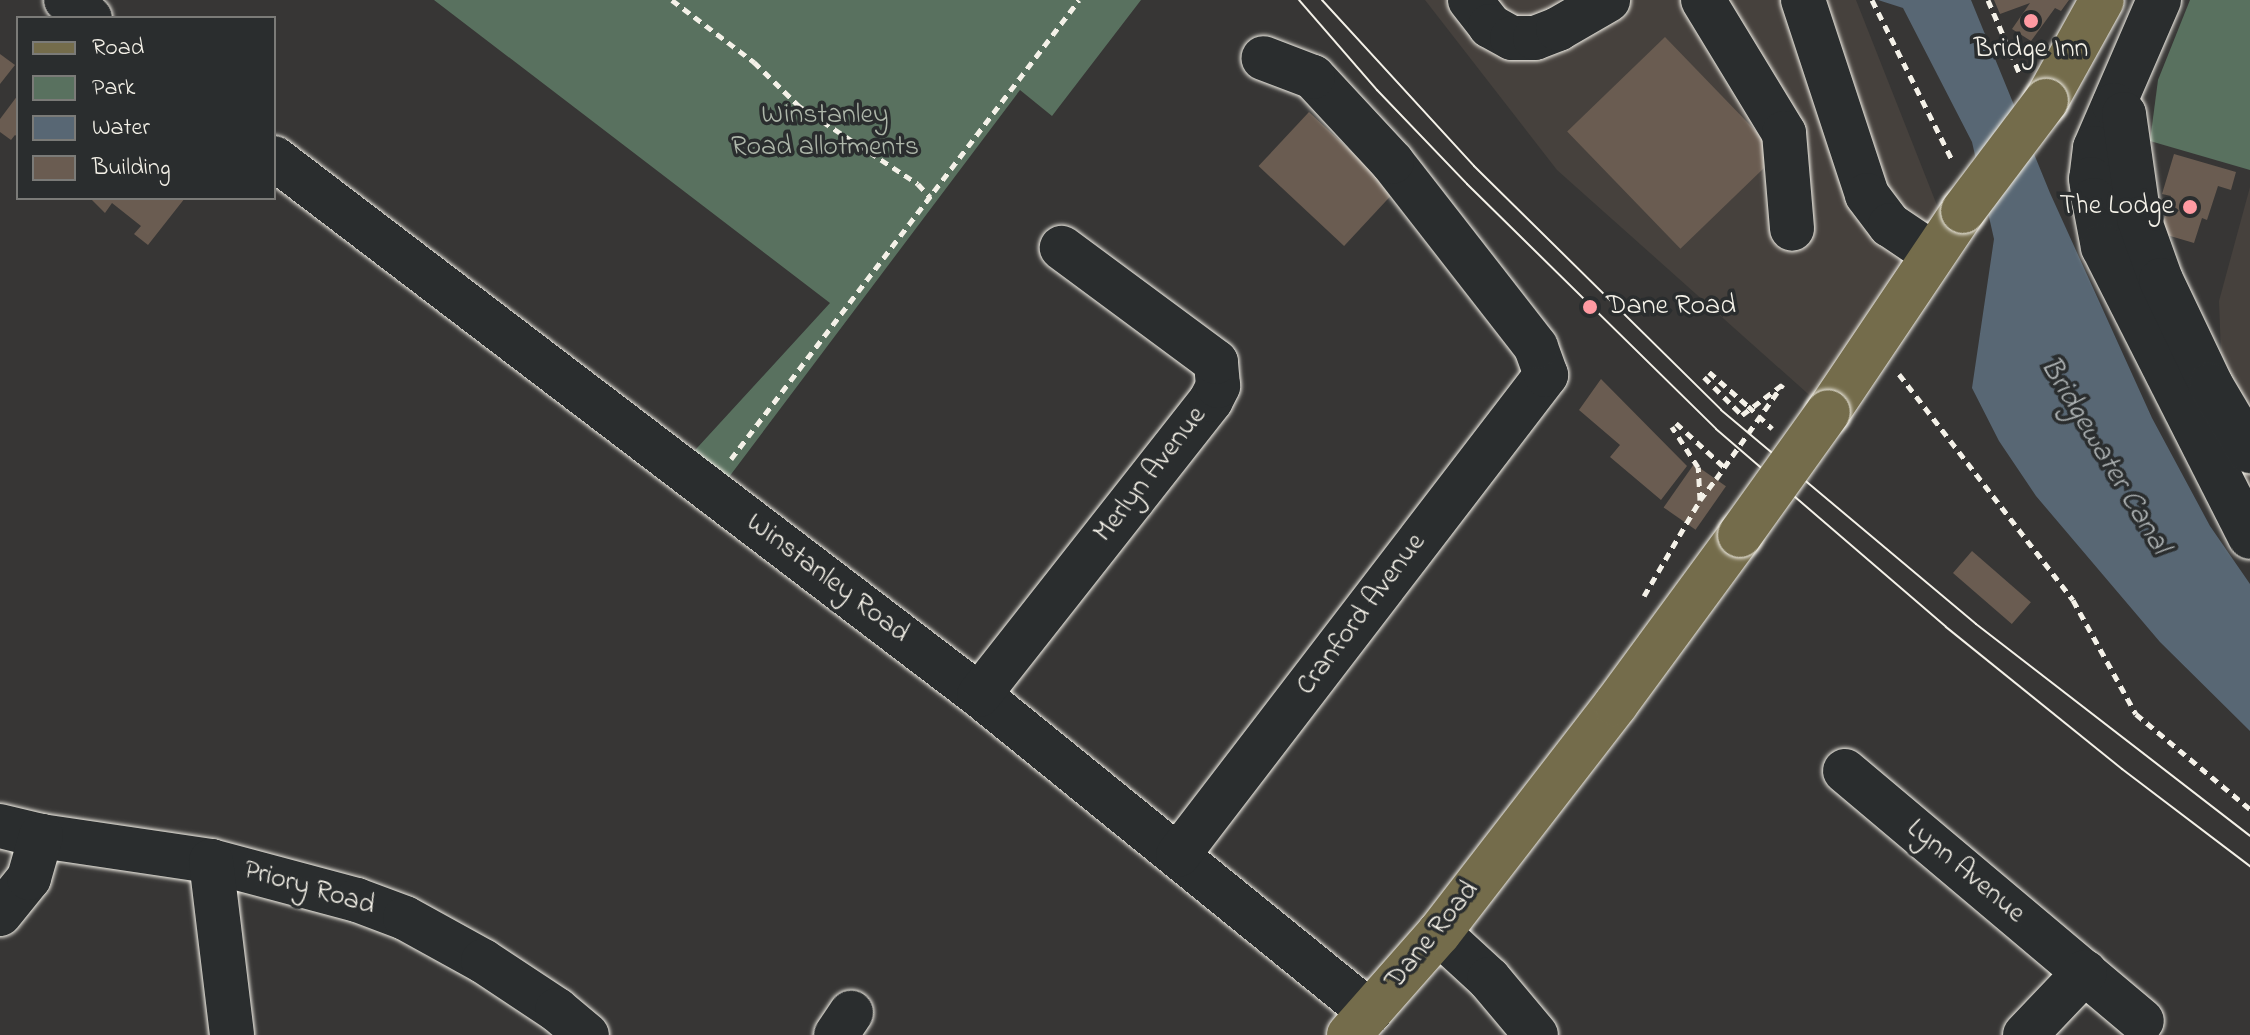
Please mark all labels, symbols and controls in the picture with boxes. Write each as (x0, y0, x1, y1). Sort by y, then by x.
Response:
marker: Bridge Inn (2022, 12, 2040, 30)
legend (16, 16, 276, 200)
text: Road (92, 31, 144, 66)
place label: Bridge Inn (1974, 33, 2088, 67)
text: Park (92, 71, 135, 106)
park label: Winstanley Road allotments (731, 99, 919, 165)
text: Water (92, 111, 150, 146)
text: Building (92, 151, 171, 186)
place label: The Lodge (2059, 190, 2174, 224)
marker: The Lodge (2181, 198, 2199, 216)
place label: Dane Road (1606, 290, 1736, 324)
marker: Dane Road (1581, 298, 1599, 316)
water label: Bridgewater Canal (2031, 351, 2177, 561)
street label: Merlyn Avenue (1088, 400, 1214, 550)
street label: Winstanley Road (739, 507, 915, 651)
street label: Cranford Avenue (1290, 527, 1434, 703)
street label: Lynn Avenue (1899, 813, 2031, 931)
street label: Priory Road (240, 854, 378, 924)
street label: Dane Road (1379, 875, 1487, 997)

